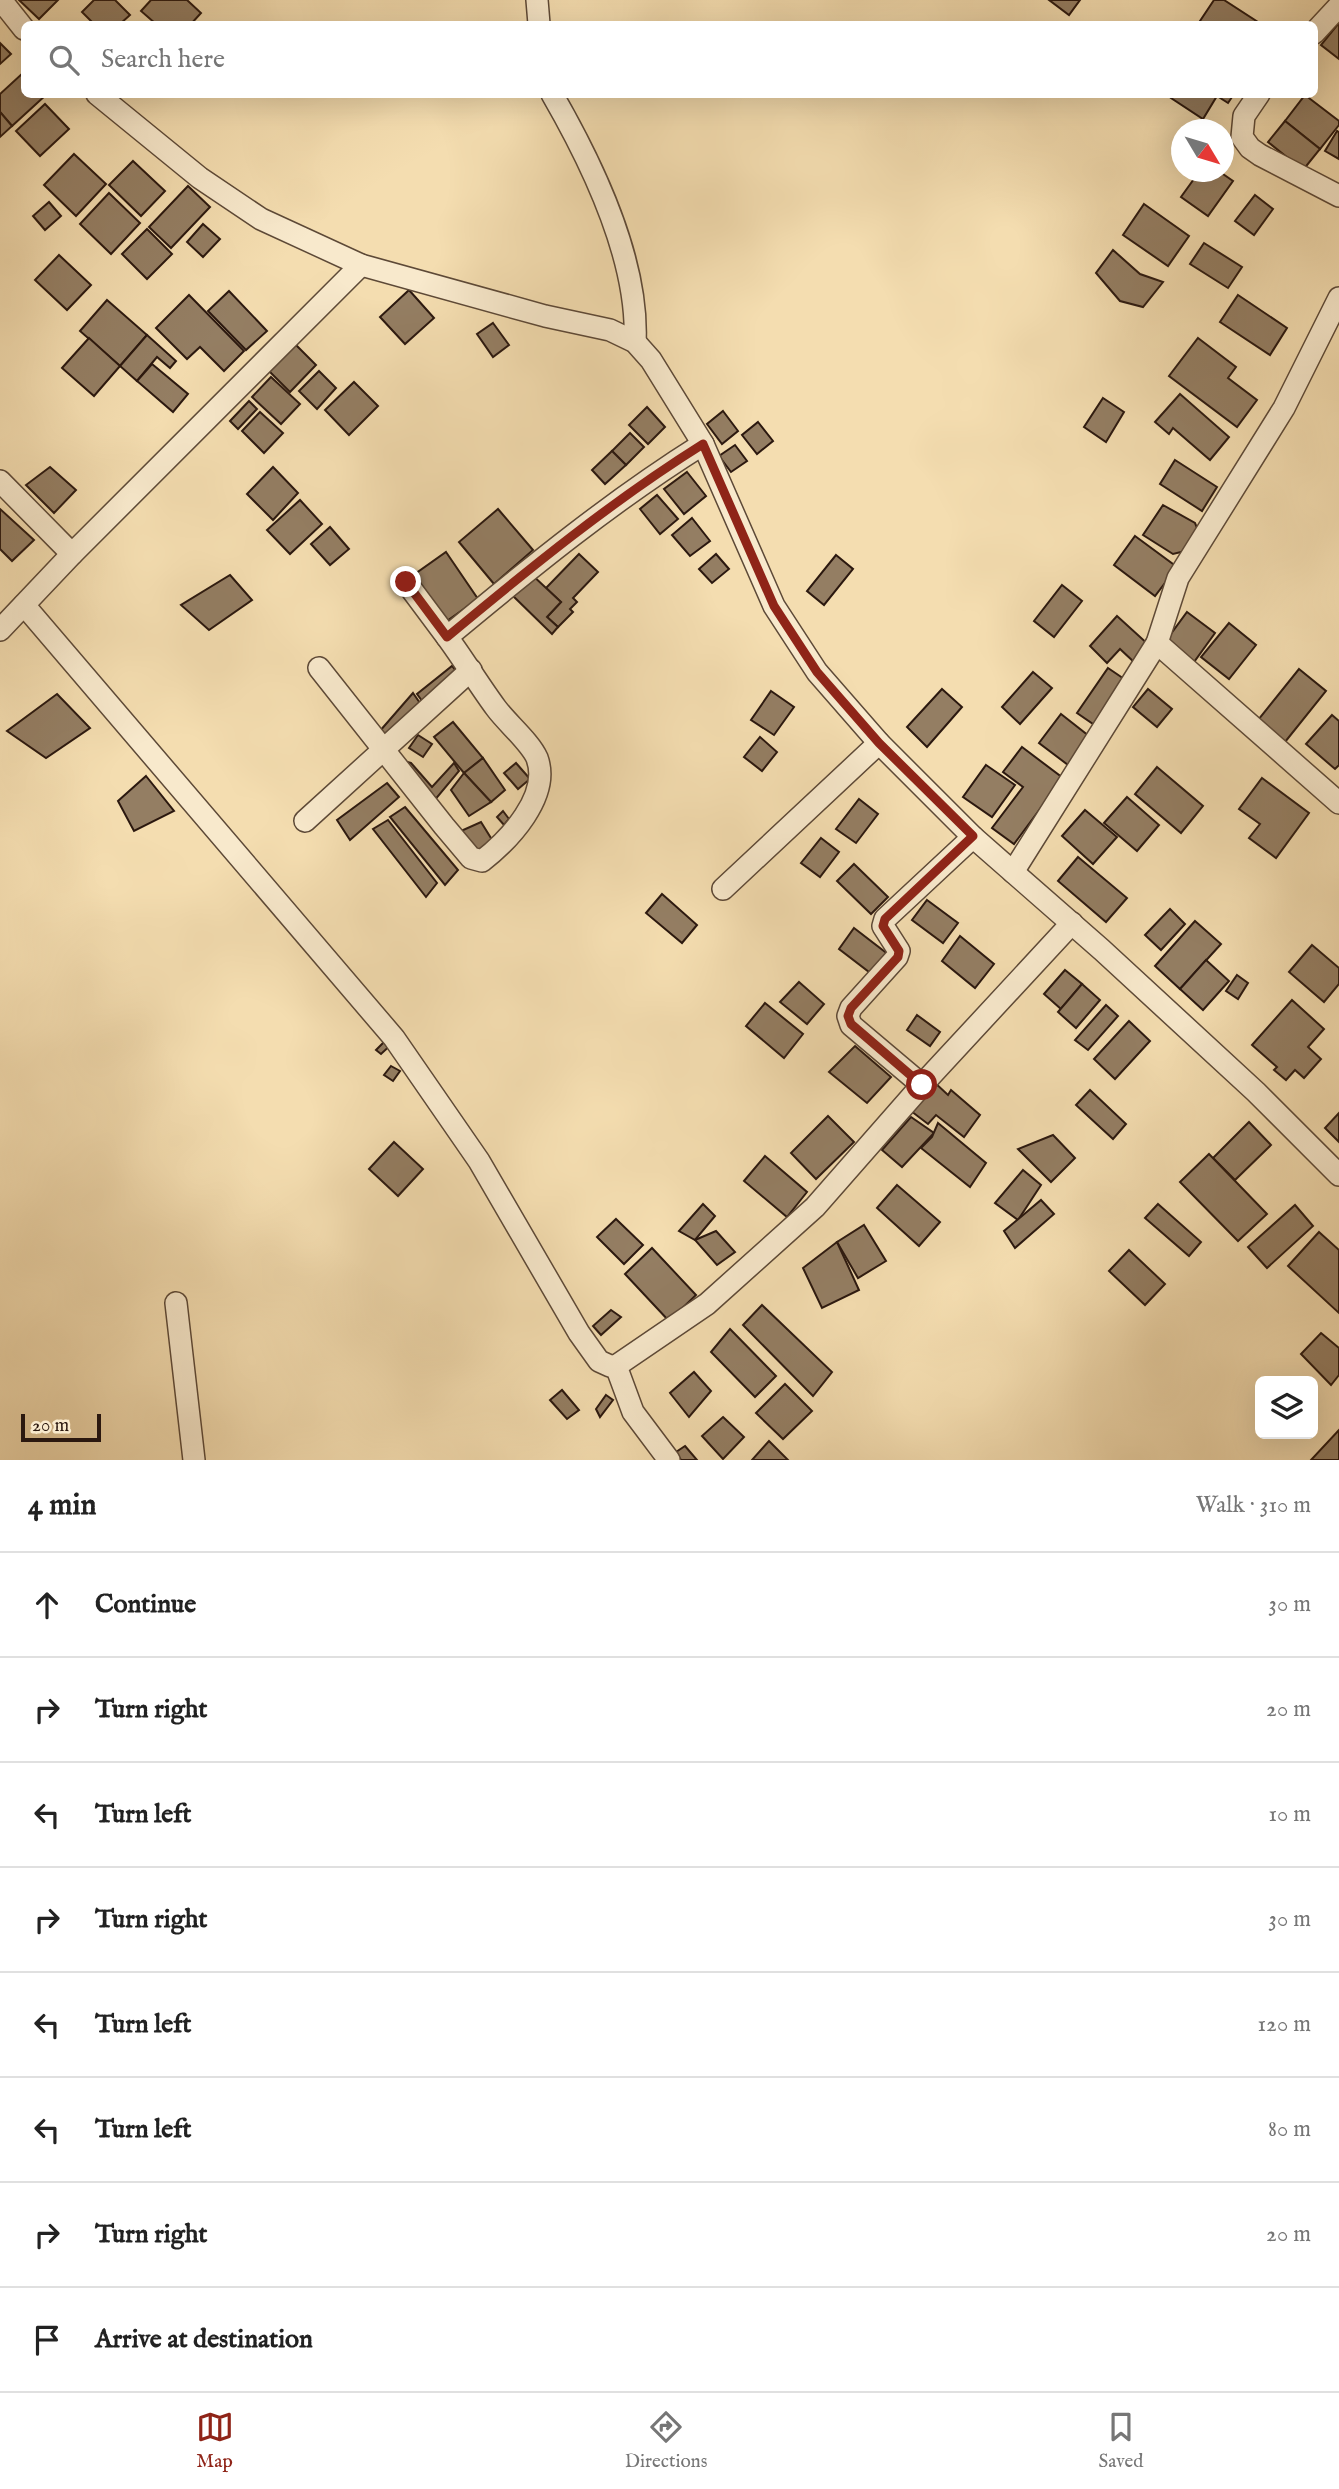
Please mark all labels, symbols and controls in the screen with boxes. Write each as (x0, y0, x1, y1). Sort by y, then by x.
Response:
search box (21, 21, 1318, 98)
icon: search (45, 41, 83, 79)
text: Search here (101, 43, 225, 76)
north arrow (1171, 119, 1234, 182)
route end (390, 566, 421, 597)
route start (906, 1069, 937, 1100)
map controls (1255, 1376, 1318, 1439)
button: layers (1255, 1376, 1318, 1439)
scale bar (21, 1411, 102, 1443)
text: 20 m (32, 1414, 69, 1438)
text: 4 min (28, 1487, 96, 1525)
text: Walk · 310 m (1196, 1491, 1311, 1520)
icon: ahead (28, 1586, 66, 1624)
text: Continue (95, 1588, 196, 1621)
text: 30 m (1268, 1590, 1311, 1619)
icon: right (28, 1691, 66, 1729)
text: Turn right (95, 1693, 208, 1726)
text: 20 m (1266, 1695, 1311, 1724)
icon: left (28, 1796, 66, 1834)
text: Turn left (95, 1798, 192, 1831)
text: 10 m (1268, 1800, 1311, 1829)
icon: right (28, 1901, 66, 1939)
text: Turn right (95, 1903, 208, 1936)
text: 30 m (1268, 1905, 1311, 1934)
icon: left (28, 2006, 66, 2044)
text: Turn left (95, 2008, 192, 2041)
text: 120 m (1258, 2010, 1311, 2039)
icon: left (28, 2111, 66, 2149)
text: Turn left (95, 2113, 192, 2146)
text: 80 m (1268, 2115, 1311, 2144)
icon: right (28, 2216, 66, 2254)
text: Turn right (95, 2218, 208, 2251)
text: 20 m (1266, 2220, 1311, 2249)
icon: arrive (28, 2321, 66, 2359)
text: Arrive at destination (95, 2323, 313, 2356)
tab: Map (196, 2408, 234, 2474)
tab: Directions (625, 2408, 707, 2474)
tab: Saved (1098, 2408, 1143, 2474)

